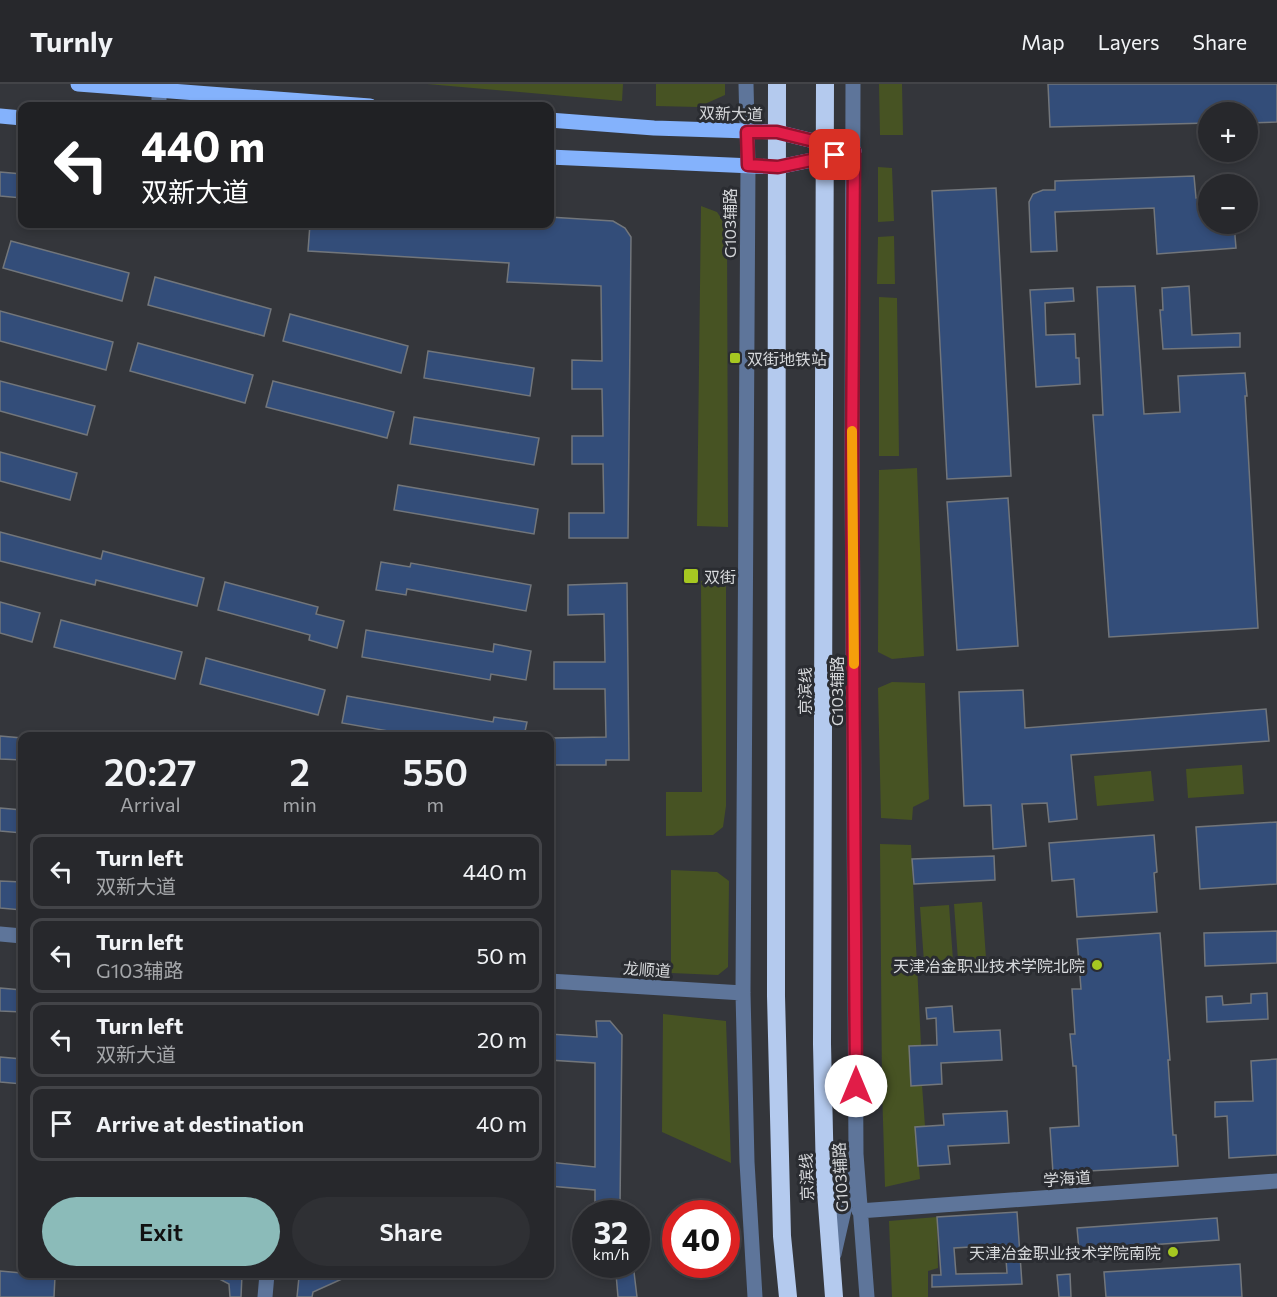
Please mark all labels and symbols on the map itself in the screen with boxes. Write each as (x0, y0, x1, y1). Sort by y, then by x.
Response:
street label: 双新大道 (699, 102, 763, 124)
pin (809, 129, 860, 180)
street label: G103辅路 (720, 188, 739, 258)
place label: 双街地铁站 (747, 349, 827, 368)
marker: 双街地铁站 (728, 351, 742, 365)
marker: 双街 (682, 567, 700, 585)
place label: 双街 (704, 567, 736, 586)
street label: G103辅路 (827, 656, 846, 726)
street label: 京滨线 (795, 667, 814, 715)
place label: 天津冶金职业技术学院北院 (893, 956, 1085, 975)
street label: 龙顺道 (622, 958, 672, 980)
marker: 天津冶金职业技术学院北院 (1090, 958, 1104, 972)
position arrow (824, 1054, 888, 1118)
street label: G103辅路 (829, 1142, 851, 1212)
street label: 京滨线 (796, 1153, 816, 1201)
street label: 学海道 (1042, 1167, 1092, 1189)
speed limit sign: 40 (662, 1200, 740, 1278)
place label: 天津冶金职业技术学院南院 (969, 1243, 1161, 1262)
marker: 天津冶金职业技术学院南院 (1166, 1245, 1180, 1259)

